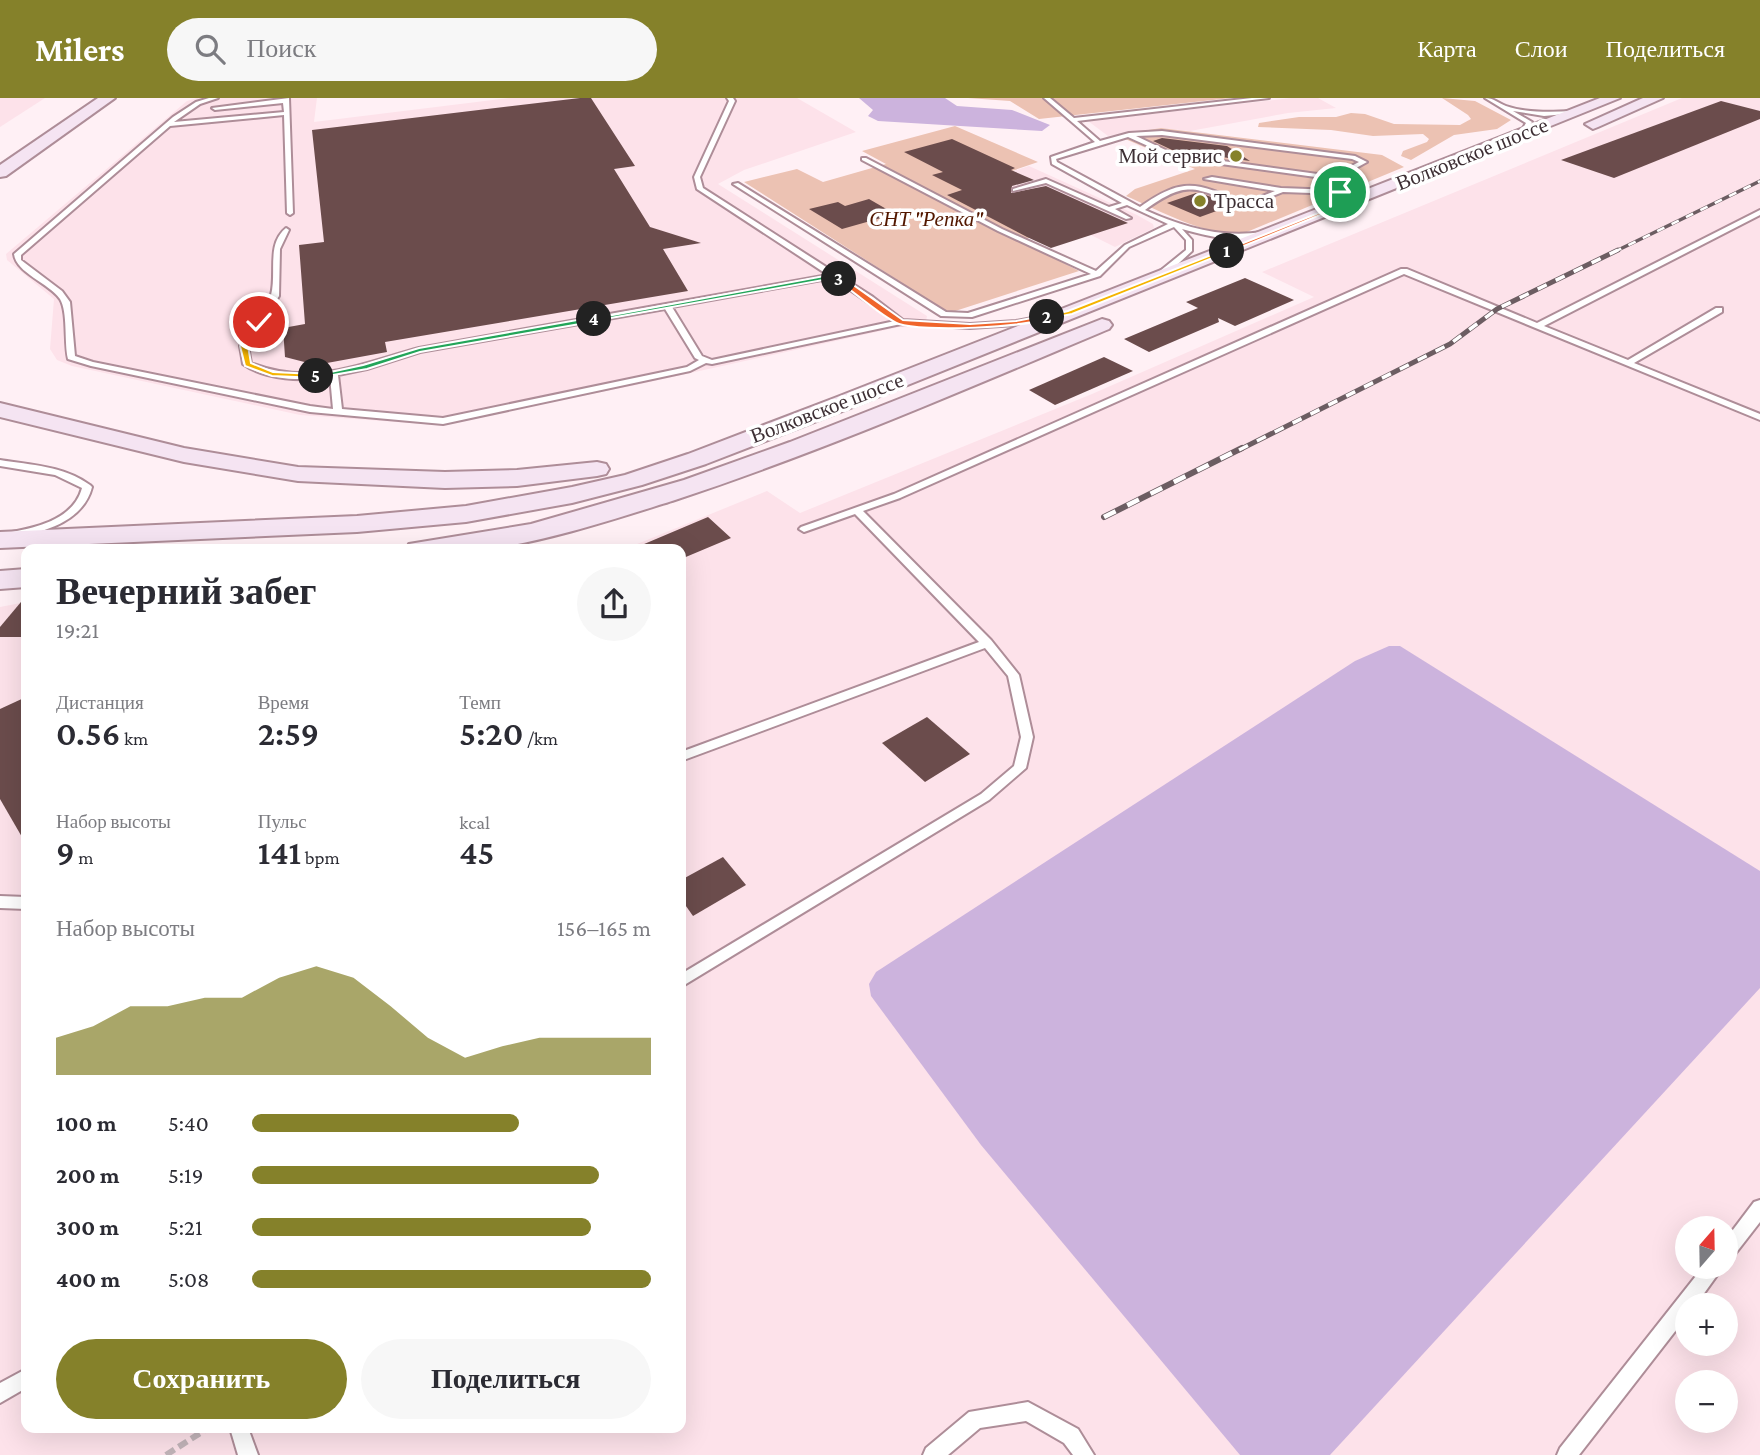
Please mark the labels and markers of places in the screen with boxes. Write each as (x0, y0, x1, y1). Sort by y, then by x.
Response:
place label: Мой сервис (1118, 144, 1222, 168)
marker: Мой сервис (1228, 148, 1244, 164)
pin (1310, 162, 1370, 222)
place label: Трасса (1214, 189, 1275, 213)
marker: Трасса (1192, 193, 1208, 209)
pin: 1 (1210, 234, 1244, 268)
pin: 3 (822, 262, 856, 296)
pin (229, 292, 289, 352)
pin: 2 (1030, 300, 1064, 334)
pin: 4 (576, 302, 612, 336)
pin: 5 (298, 358, 334, 394)

